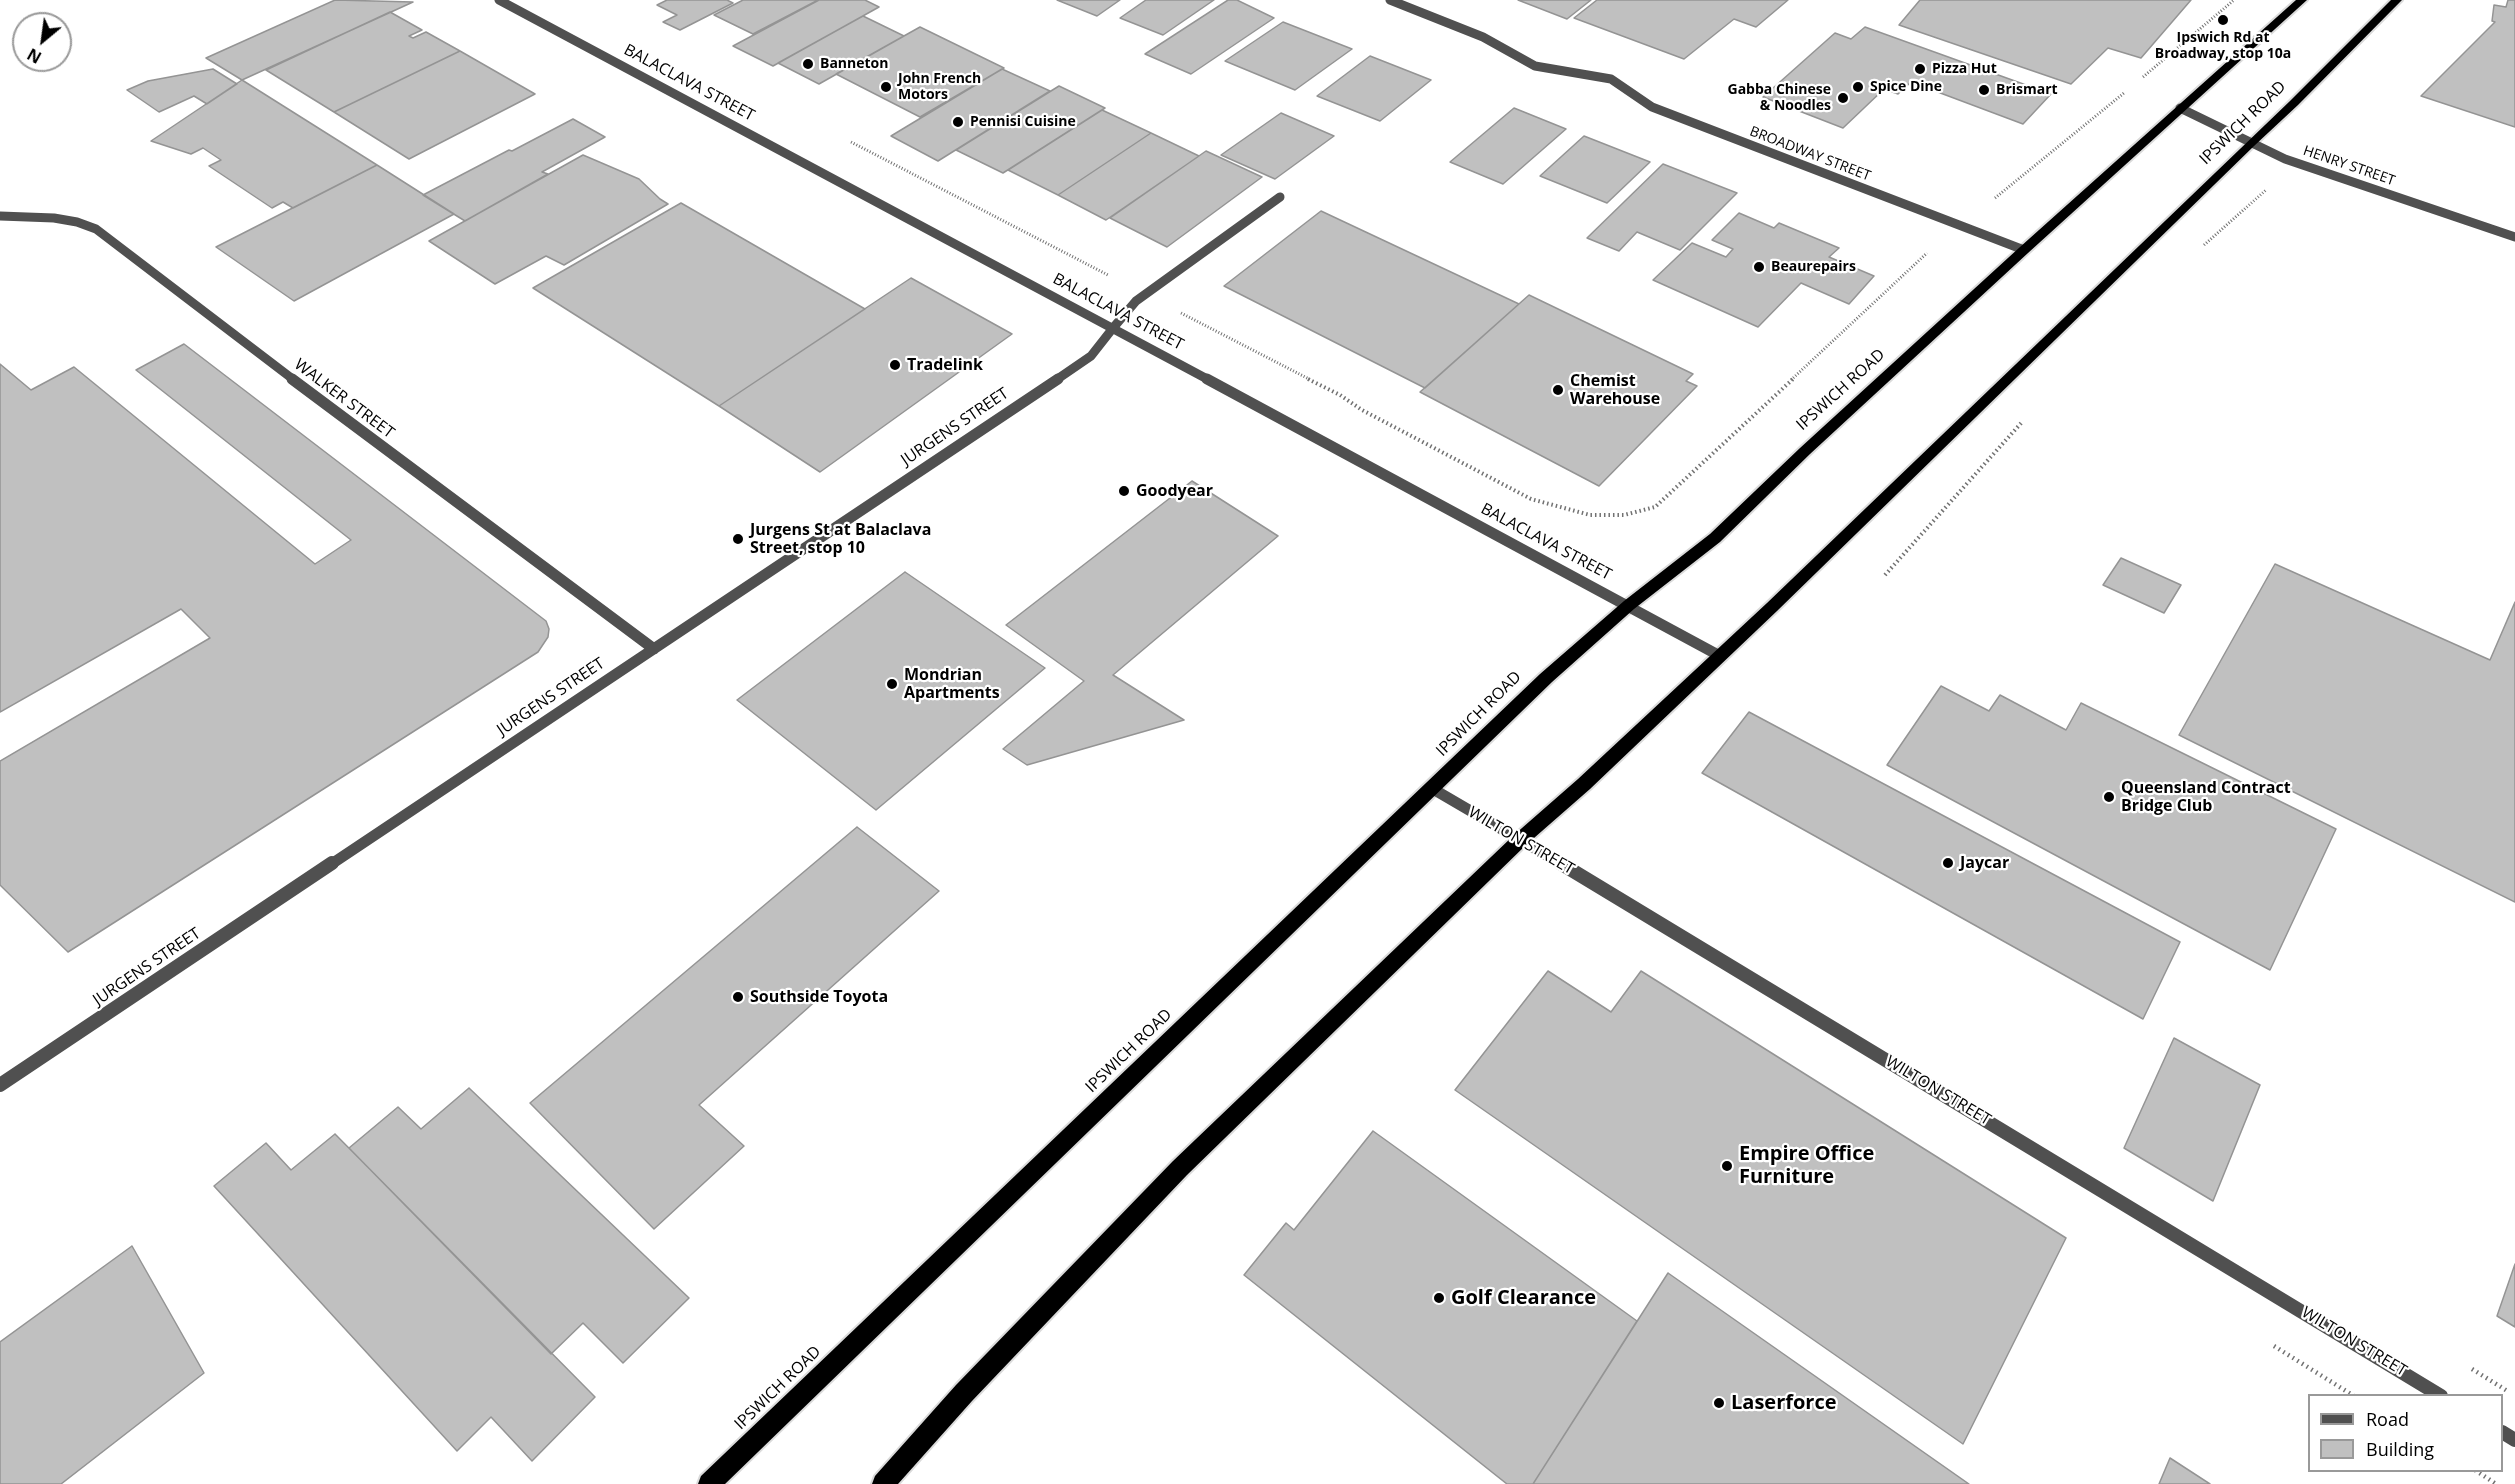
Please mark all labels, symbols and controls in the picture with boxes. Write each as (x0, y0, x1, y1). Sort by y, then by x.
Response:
north arrow (12, 12, 72, 72)
marker: Ipswich Rd at Broadway, stop 10a (2216, 13, 2230, 27)
place label: Ipswich Rd at Broadway, stop 10a (2155, 30, 2291, 62)
street label: BALACLAVA STREET (620, 40, 758, 126)
text: N (23, 43, 45, 69)
place label: Banneton (820, 56, 888, 72)
marker: Banneton (801, 57, 815, 71)
place label: Pizza Hut (1932, 61, 1997, 77)
marker: Pizza Hut (1913, 62, 1927, 76)
place label: John French Motors (898, 71, 981, 104)
street label: IPSWICH ROAD (2196, 77, 2290, 169)
place label: Spice Dine (1870, 79, 1942, 95)
marker: John French Motors (879, 80, 893, 94)
marker: Spice Dine (1851, 80, 1865, 94)
place label: Gabba Chinese & Noodles (1727, 82, 1831, 114)
place label: Brismart (1996, 82, 2058, 98)
marker: Brismart (1977, 83, 1991, 97)
marker: Gabba Chinese & Noodles (1836, 91, 1850, 105)
place label: Pennisi Cuisine (970, 114, 1076, 130)
marker: Pennisi Cuisine (951, 115, 965, 129)
street label: BROADWAY STREET (1747, 123, 1873, 185)
street label: HENRY STREET (2301, 142, 2397, 190)
place label: Beaurepairs (1771, 259, 1856, 275)
marker: Beaurepairs (1752, 260, 1766, 274)
street label: BALACLAVA STREET (1049, 269, 1187, 355)
street label: IPSWICH ROAD (1793, 345, 1889, 435)
street label: WALKER STREET (290, 355, 398, 443)
place label: Tradelink (907, 355, 983, 375)
marker: Tradelink (888, 358, 902, 372)
place label: Chemist Warehouse (1570, 371, 1660, 409)
marker: Chemist Warehouse (1551, 383, 1565, 397)
street label: JURGENS STREET (898, 384, 1012, 470)
place label: Goodyear (1136, 481, 1213, 501)
marker: Goodyear (1117, 484, 1131, 498)
street label: BALACLAVA STREET (1477, 499, 1615, 585)
place label: Jurgens St at Balaclava Street, stop 10 (750, 520, 931, 558)
marker: Jurgens St at Balaclava Street, stop 10 (731, 532, 745, 546)
street label: JURGENS STREET (494, 654, 608, 740)
place label: Mondrian Apartments (904, 665, 1000, 703)
street label: IPSWICH ROAD (1433, 668, 1525, 760)
marker: Mondrian Apartments (885, 677, 899, 691)
place label: Queensland Contract Bridge Club (2121, 778, 2291, 816)
marker: Queensland Contract Bridge Club (2102, 790, 2116, 804)
street label: WILTON STREET (1465, 803, 1577, 879)
place label: Jaycar (1960, 853, 2009, 873)
marker: Jaycar (1941, 856, 1955, 870)
street label: JURGENS STREET (90, 924, 204, 1010)
place label: Southside Toyota (750, 987, 888, 1007)
marker: Southside Toyota (731, 990, 745, 1004)
street label: IPSWICH ROAD (1082, 1005, 1176, 1097)
street label: WILTON STREET (1882, 1052, 1994, 1130)
place label: Empire Office Furniture (1739, 1142, 1874, 1189)
marker: Empire Office Furniture (1720, 1159, 1734, 1173)
place label: Golf Clearance (1451, 1286, 1596, 1310)
marker: Golf Clearance (1432, 1291, 1446, 1305)
street label: WILTON STREET (2298, 1303, 2410, 1381)
street label: IPSWICH ROAD (731, 1342, 825, 1434)
place label: Laserforce (1731, 1391, 1837, 1415)
legend (2308, 1394, 2503, 1472)
marker: Laserforce (1712, 1396, 1726, 1410)
text: Road (2366, 1407, 2409, 1431)
text: Building (2366, 1437, 2434, 1461)

